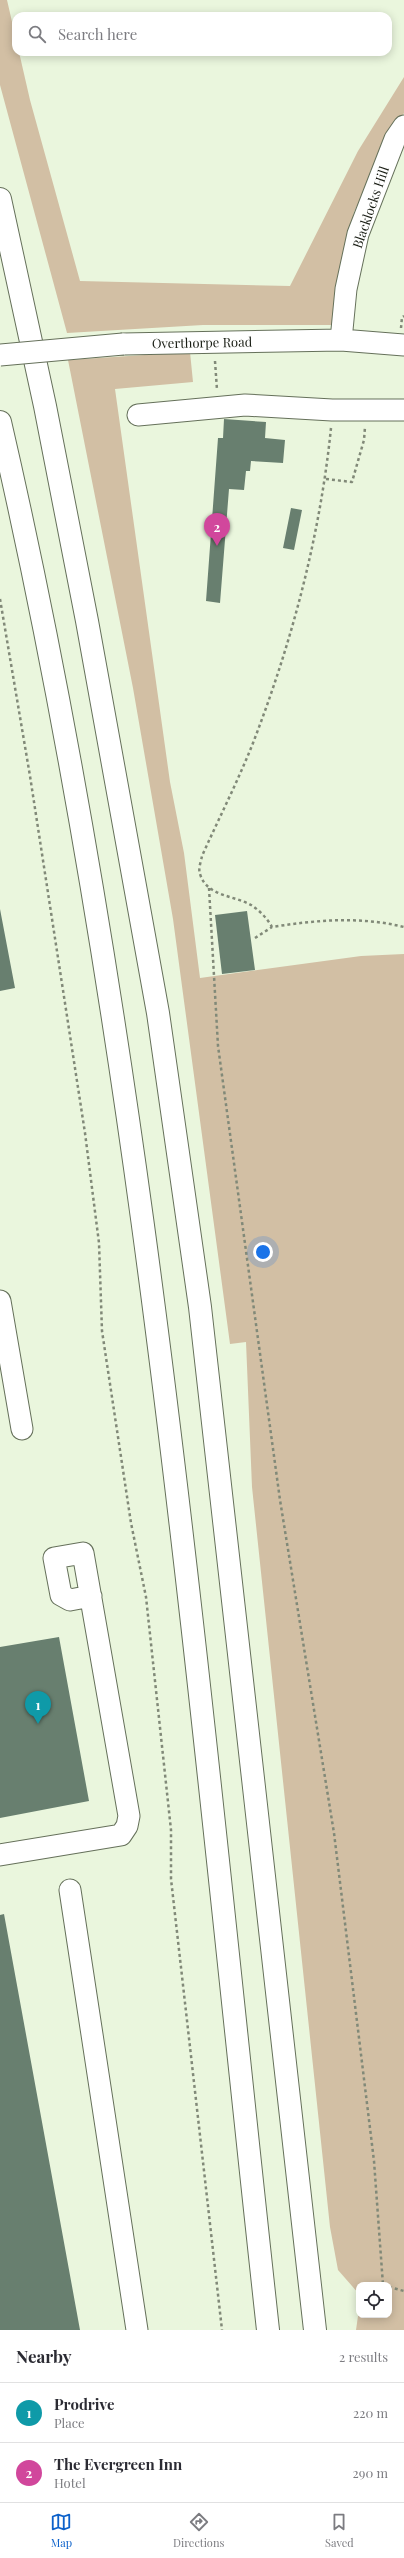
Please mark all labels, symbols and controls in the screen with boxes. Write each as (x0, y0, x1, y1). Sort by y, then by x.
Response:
search box (12, 12, 392, 56)
icon: search (26, 23, 48, 45)
text: Search here (58, 24, 137, 44)
street label: Blacklocks Hill (348, 164, 392, 250)
street label: Overthorpe Road (152, 333, 253, 351)
pin: 2 (204, 513, 230, 546)
your location (253, 1242, 273, 1262)
pin: 1 (25, 1691, 51, 1724)
map controls (356, 2282, 392, 2318)
button: locate (356, 2282, 392, 2318)
text: Nearby (16, 2345, 71, 2367)
text: 2 results (339, 2348, 388, 2365)
text: Prodrive (54, 2394, 115, 2414)
text: 1 (27, 2404, 31, 2421)
text: 220 m (353, 2404, 388, 2421)
text: Place (54, 2414, 85, 2431)
text: The Evergreen Inn (54, 2454, 182, 2474)
text: 2 (26, 2464, 32, 2481)
text: 290 m (353, 2464, 388, 2481)
text: Hotel (54, 2474, 86, 2491)
tab: Map (50, 2511, 72, 2550)
tab: Directions (173, 2511, 224, 2550)
tab: Saved (325, 2511, 354, 2550)

